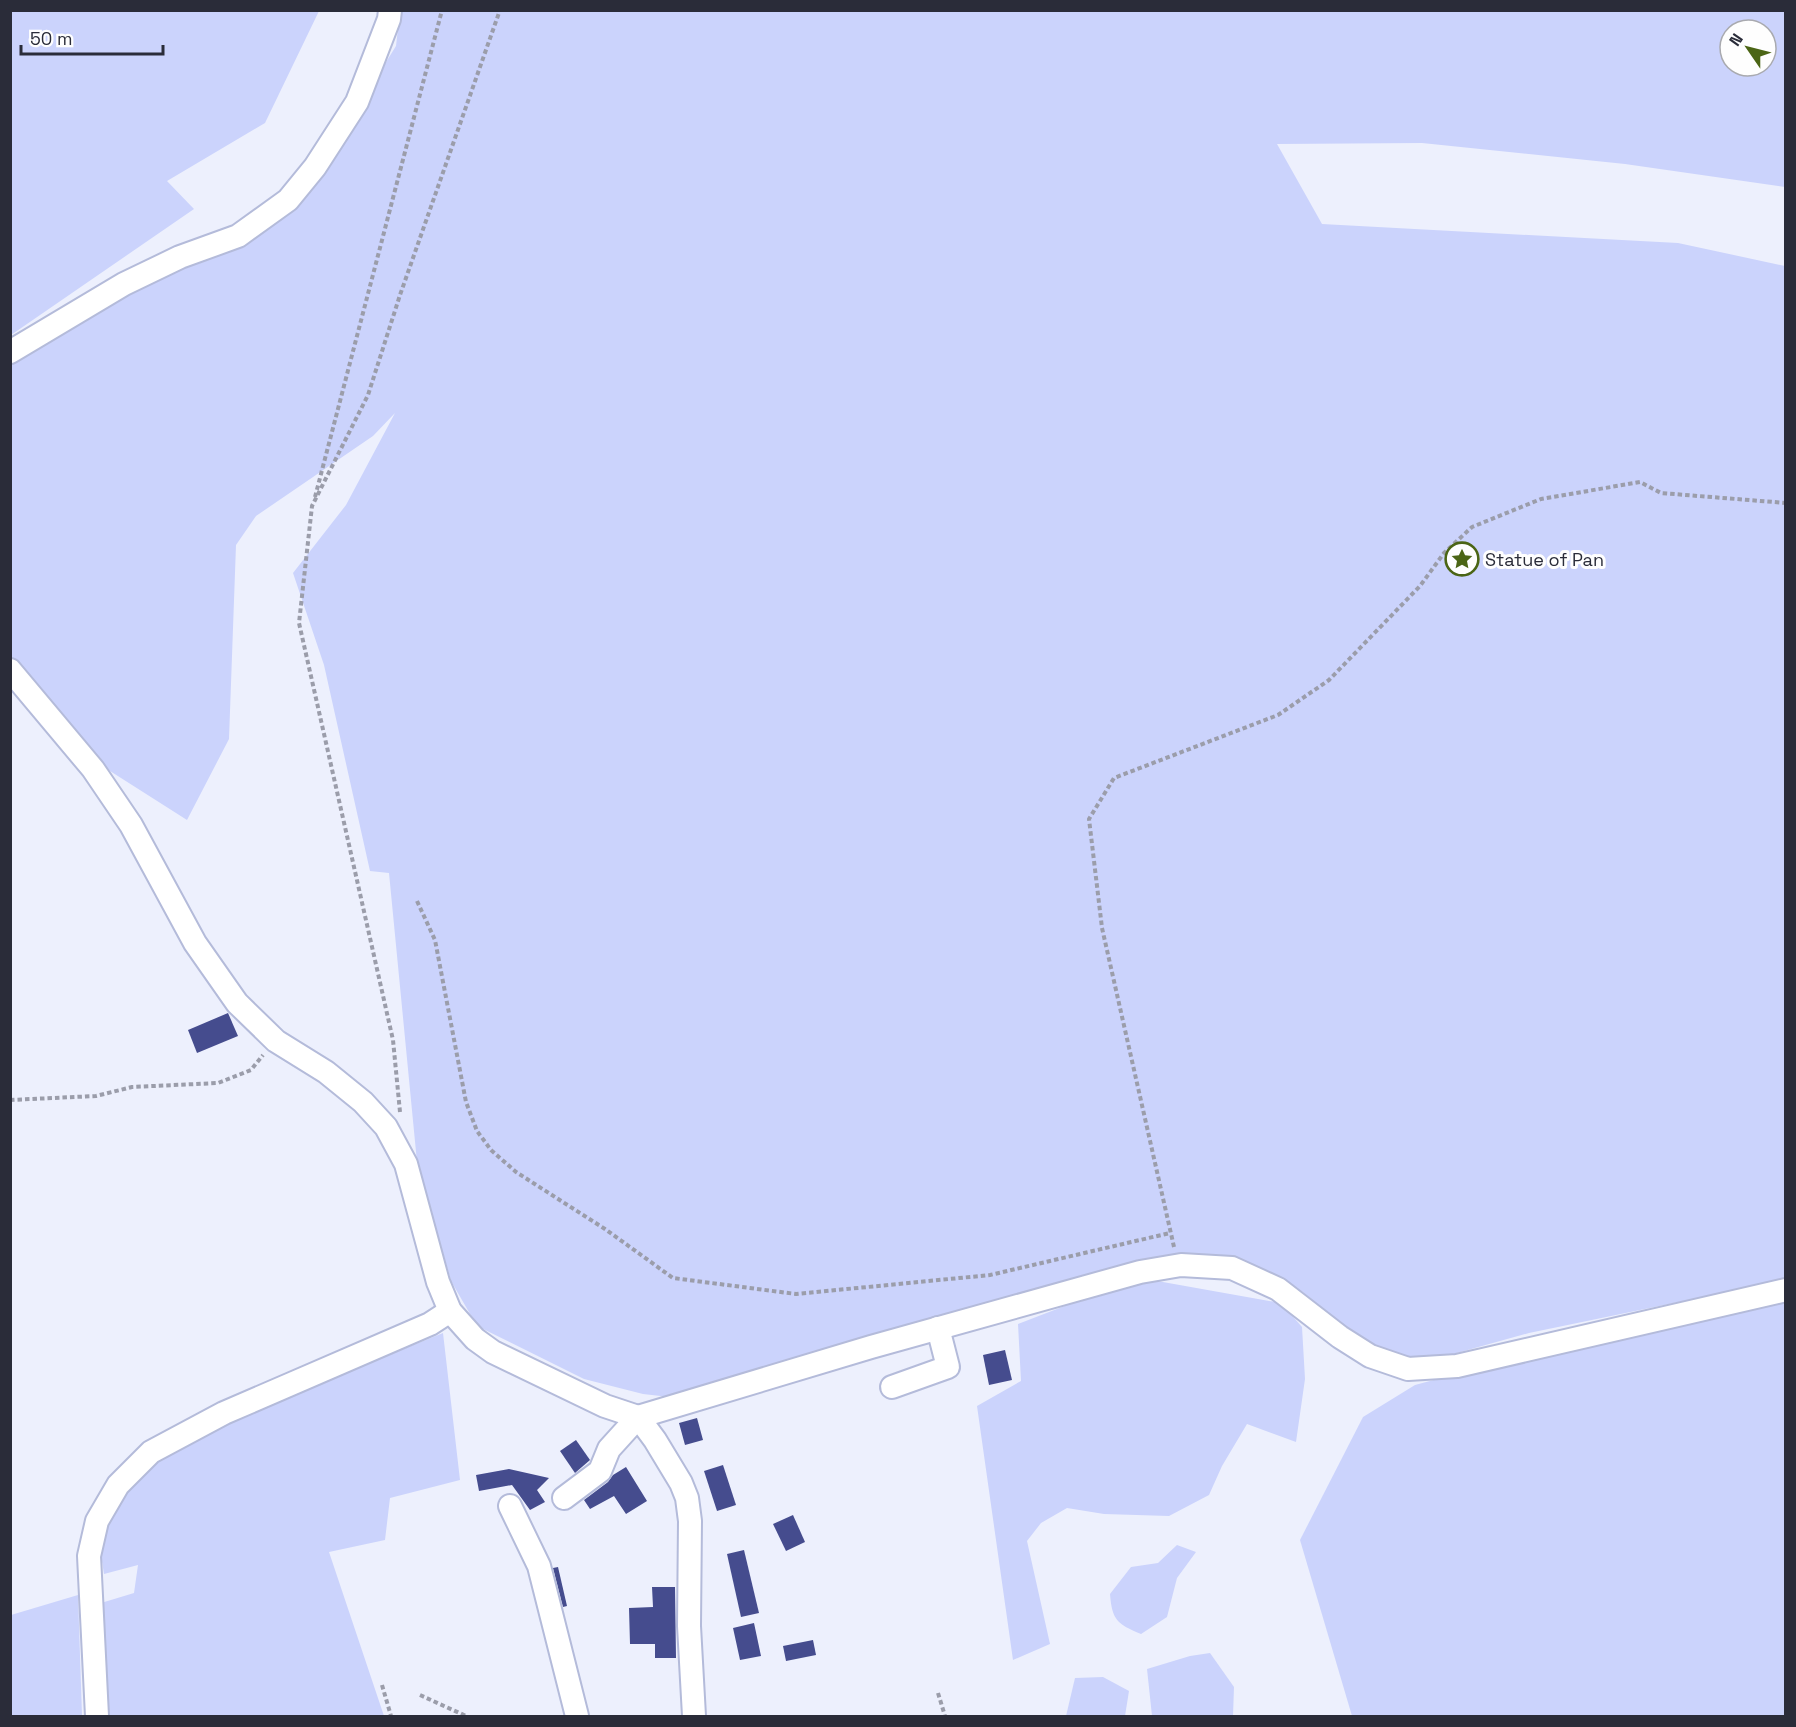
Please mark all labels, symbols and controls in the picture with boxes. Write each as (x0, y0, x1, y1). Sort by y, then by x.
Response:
scale bar (21, 18, 164, 56)
north arrow (1718, 18, 1778, 78)
text: 50 m (30, 27, 72, 50)
text: N (1724, 29, 1748, 50)
place icon: Statue of Pan (1444, 541, 1480, 577)
place label: Statue of Pan (1485, 548, 1604, 571)

